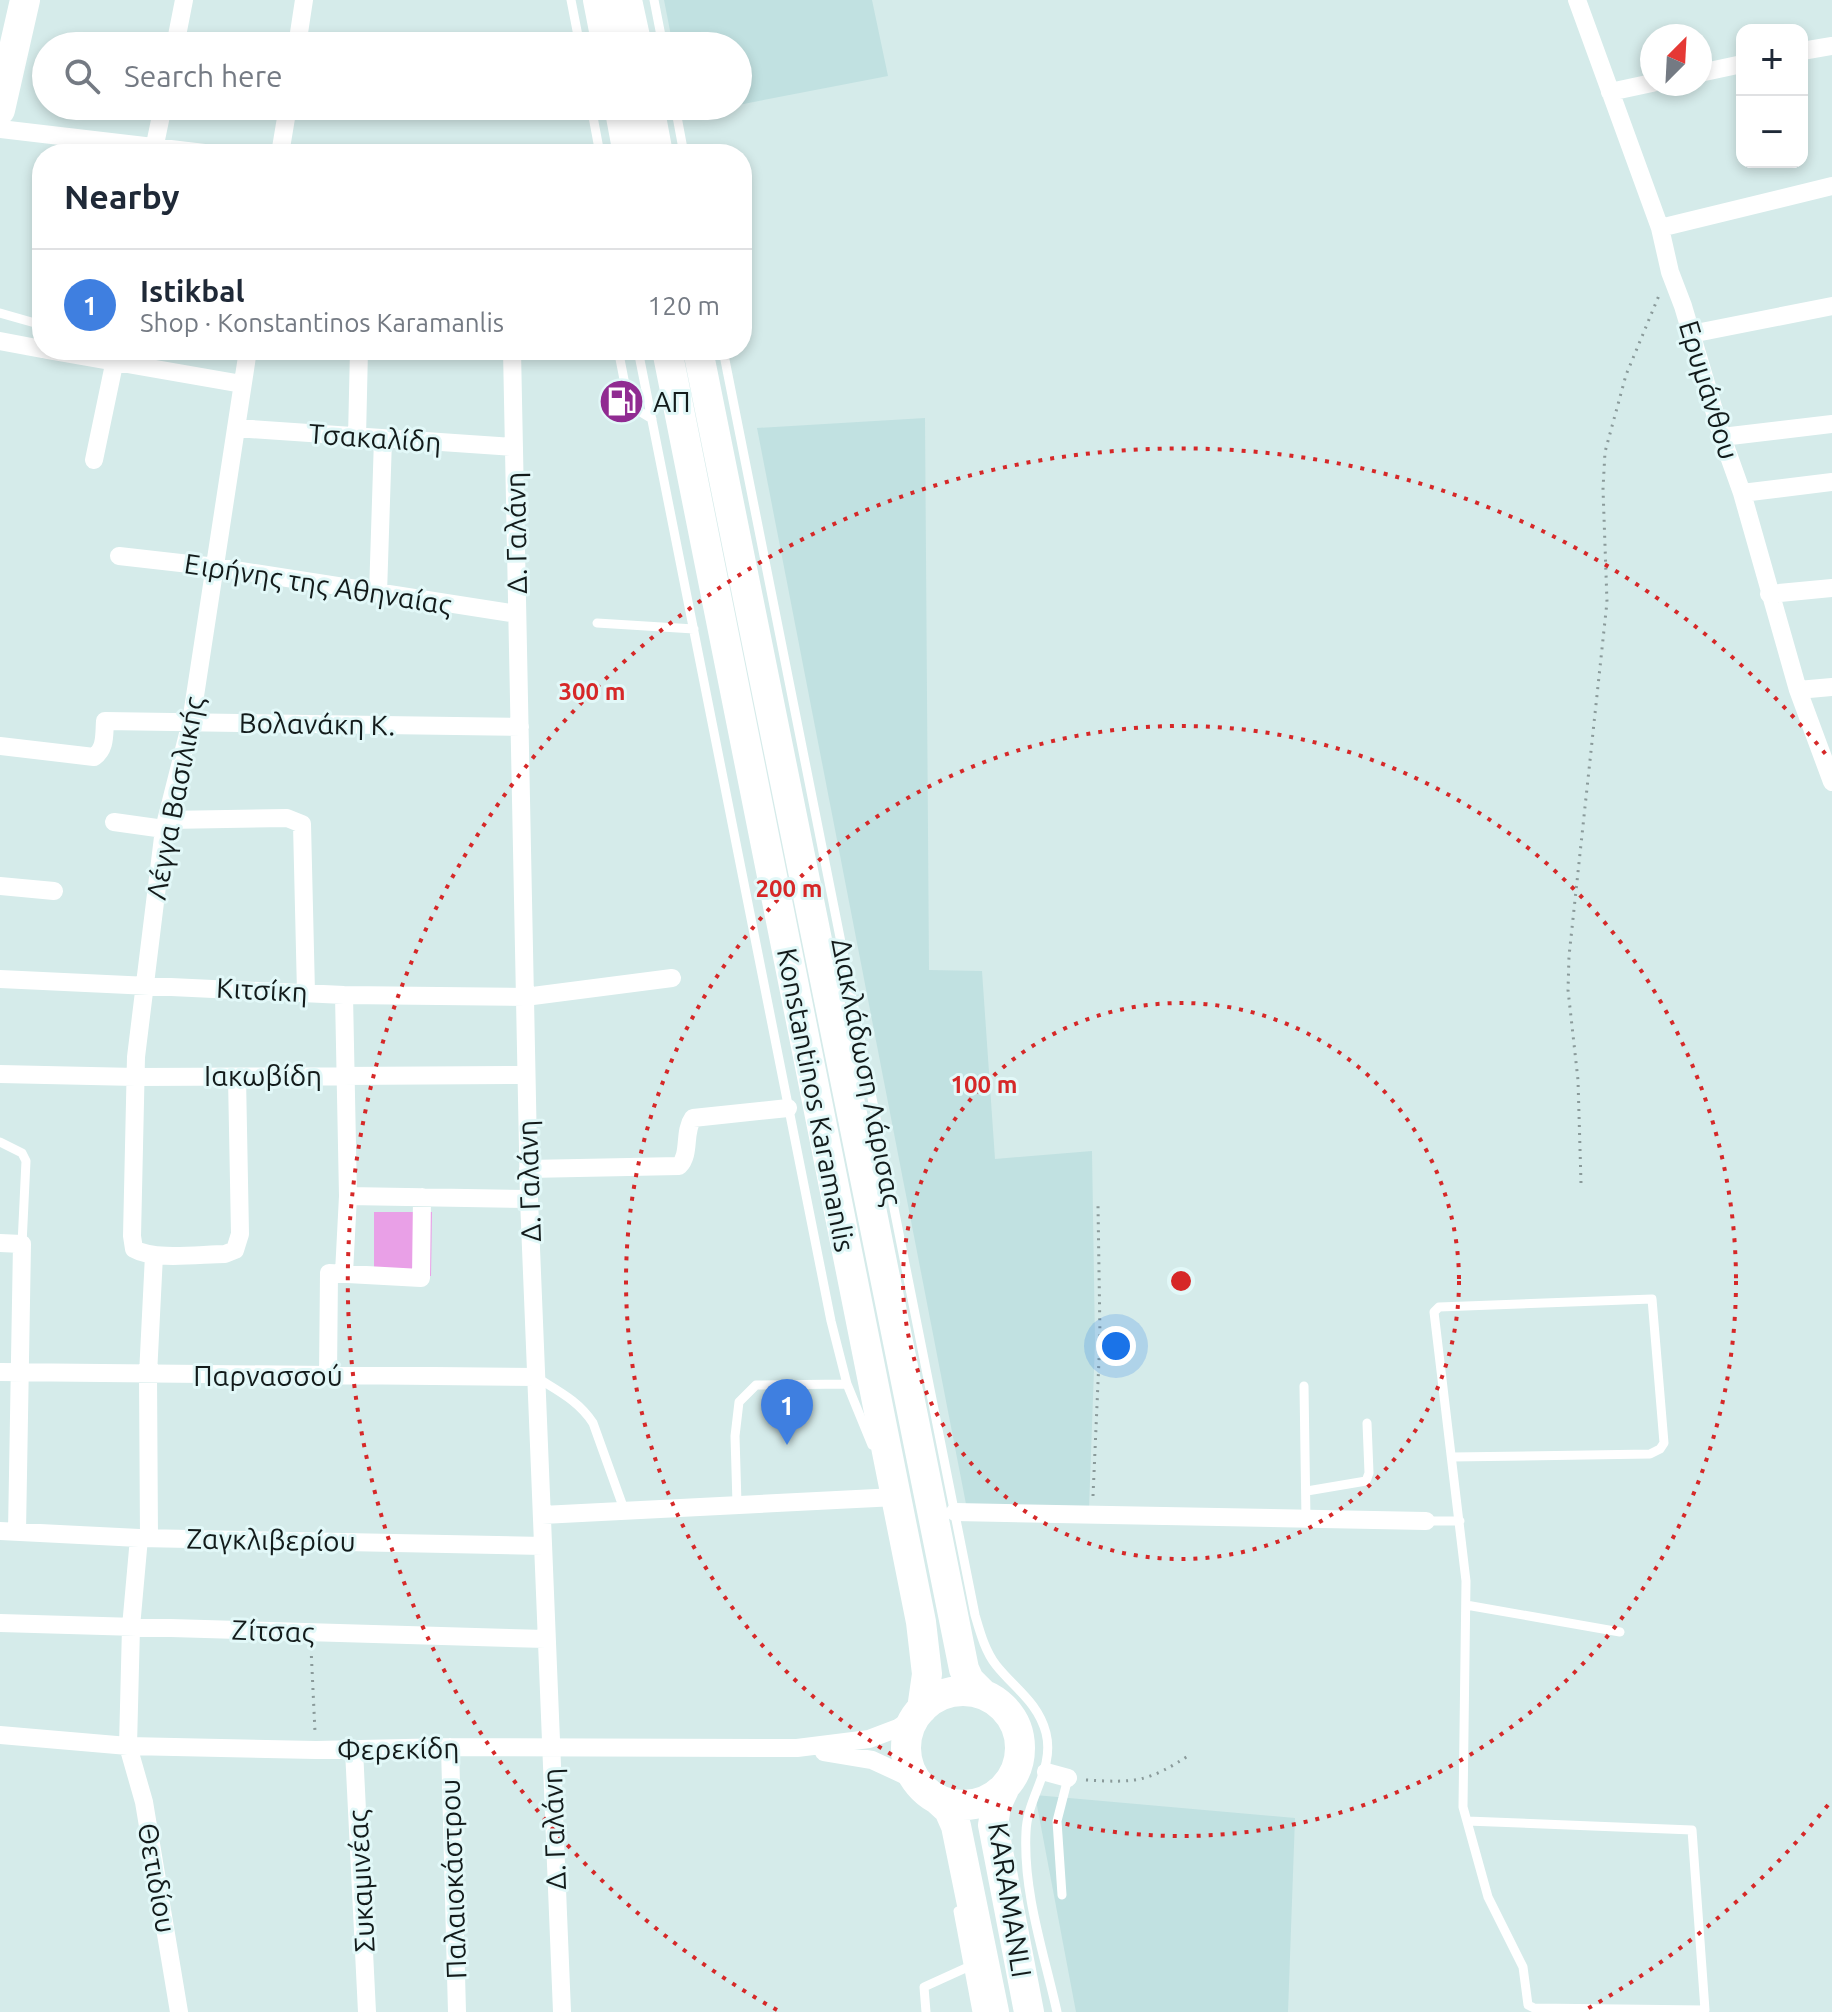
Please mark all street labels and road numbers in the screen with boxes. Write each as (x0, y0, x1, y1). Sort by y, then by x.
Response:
street label: Ερυμάνθου (1674, 317, 1745, 463)
street label: Τσακαλίδη (308, 417, 442, 458)
street label: Δ. Γαλάνη (499, 472, 532, 594)
street label: Ειρήνης της Αθηναίας (182, 547, 454, 621)
street label: Λέγγα Βασιλικής (140, 693, 210, 902)
street label: Βολανάκη Κ. (239, 707, 395, 740)
street label: Διακλάδωση Λάρισας (825, 935, 909, 1209)
street label: Κonstantinos Karamanlis (772, 945, 861, 1254)
street label: Κιτσίκη (215, 972, 309, 1007)
street label: Ιακωβίδη (204, 1060, 322, 1091)
street label: Δ. Γαλάνη (511, 1120, 546, 1243)
street label: Παρνασσού (193, 1360, 343, 1391)
street label: Ζαγκλιβερίου (186, 1523, 356, 1556)
street label: Ζίτσας (231, 1614, 315, 1648)
street label: Φερεκίδη (336, 1732, 460, 1765)
street label: Δ. Γαλάνη (536, 1768, 571, 1891)
street label: Παλαιοκάστρου (434, 1778, 471, 1980)
street label: Συκαμινέας (341, 1809, 381, 1953)
street label: Θετιδίου (133, 1820, 182, 1935)
street label: KARAMANLI (983, 1820, 1038, 1980)

